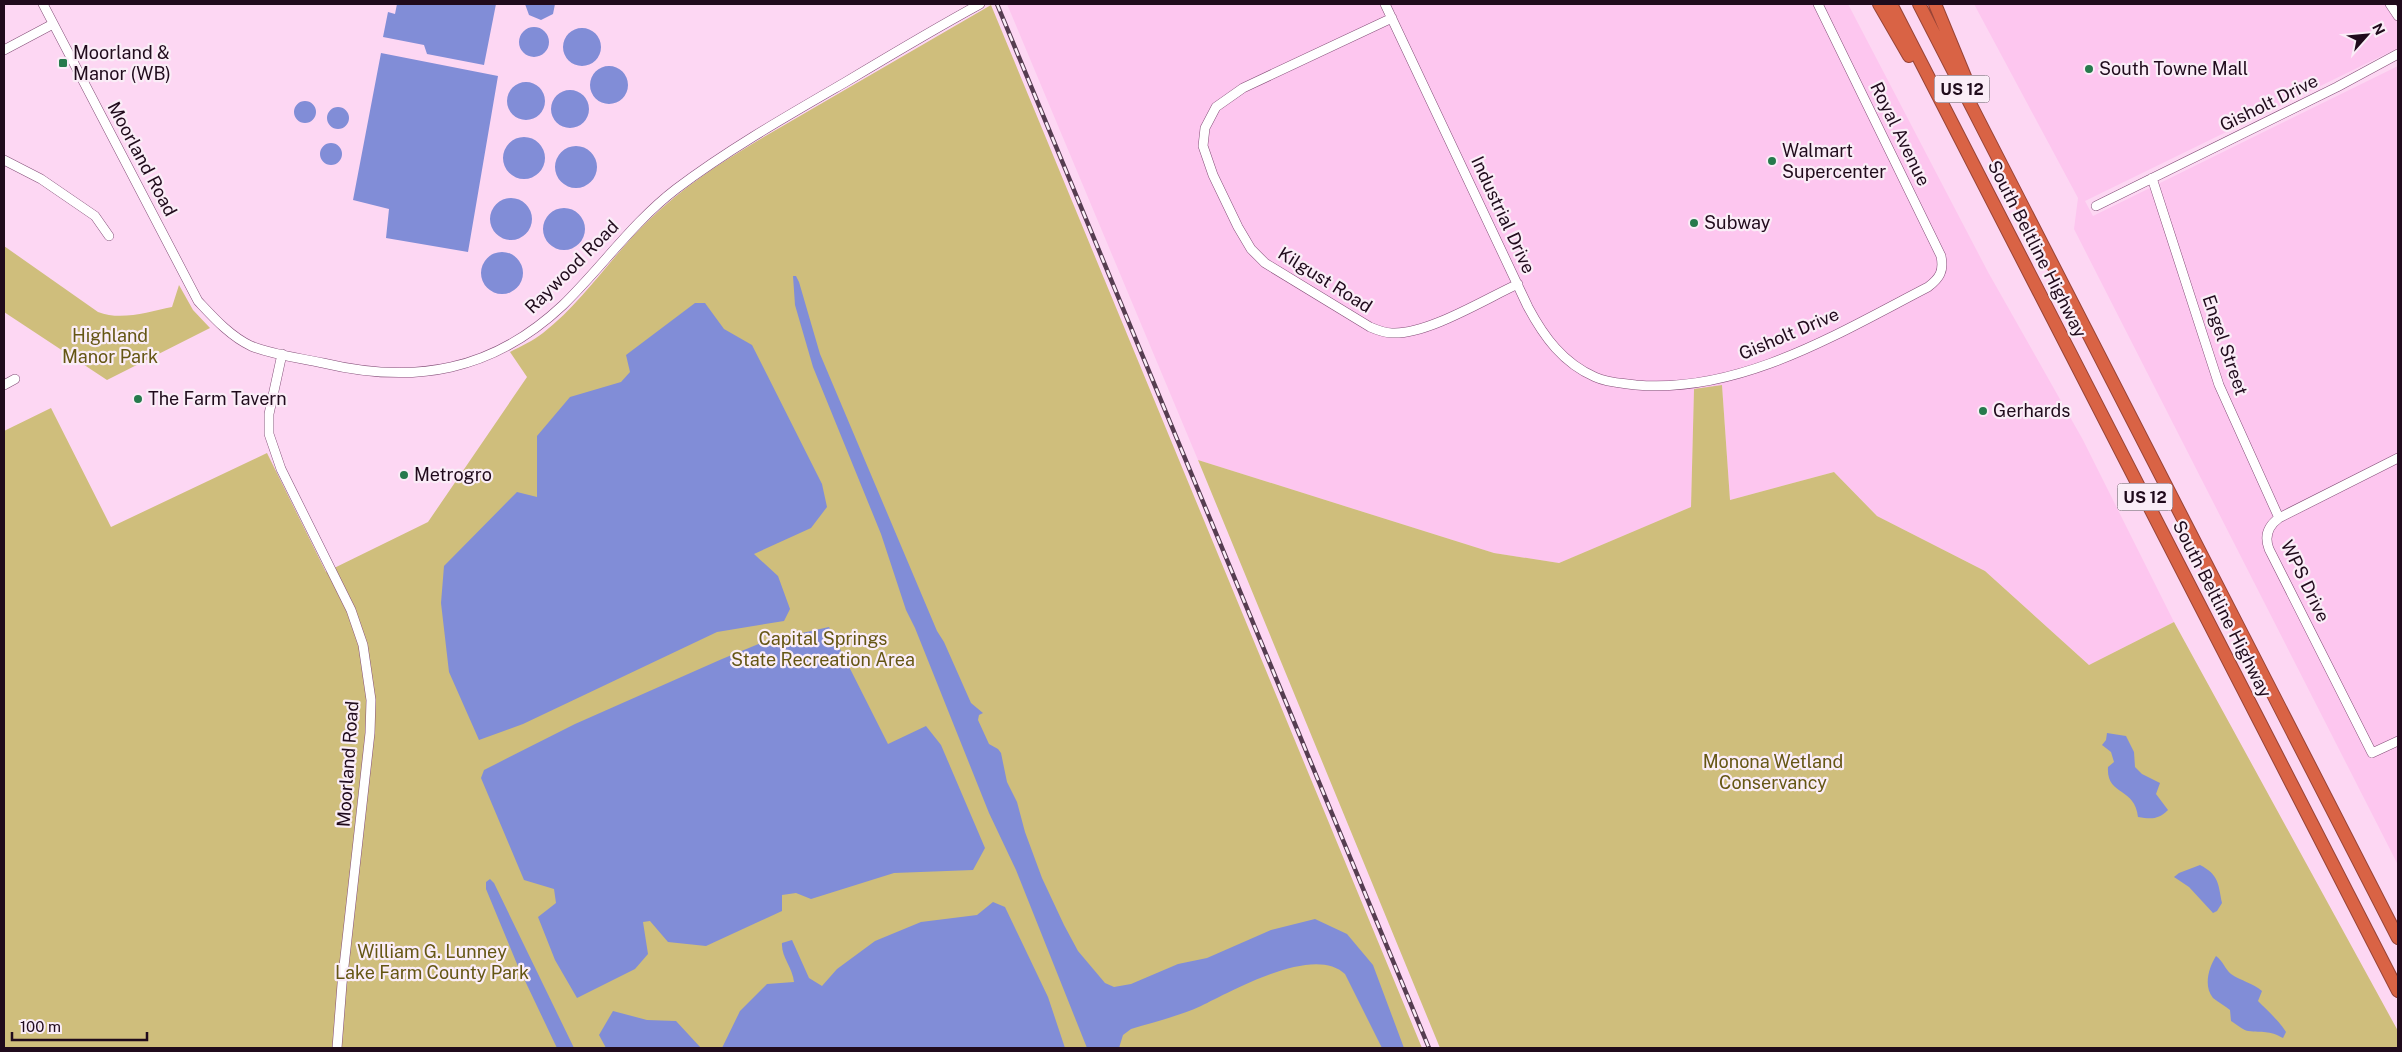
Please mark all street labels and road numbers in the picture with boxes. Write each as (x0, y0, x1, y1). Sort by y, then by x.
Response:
street label: Gisholt Drive (2216, 70, 2321, 135)
road number: US 12 (1934, 76, 1990, 102)
street label: Royal Avenue (1866, 78, 1935, 189)
street label: Moorland Road (103, 98, 181, 220)
street label: Industrial Drive (1467, 153, 1540, 277)
street label: South Beltline Highway (1984, 157, 2091, 341)
street label: Raywood Road (521, 216, 623, 318)
street label: Kilgust Road (1274, 242, 1376, 317)
street label: Engel Street (2198, 292, 2252, 398)
street label: Gisholt Drive (1736, 303, 1842, 364)
road number: US 12 (2118, 484, 2172, 511)
street label: South Beltline Highway (2169, 517, 2276, 701)
street label: WPS Drive (2277, 536, 2334, 625)
street label: Moorland Road (333, 700, 362, 828)

